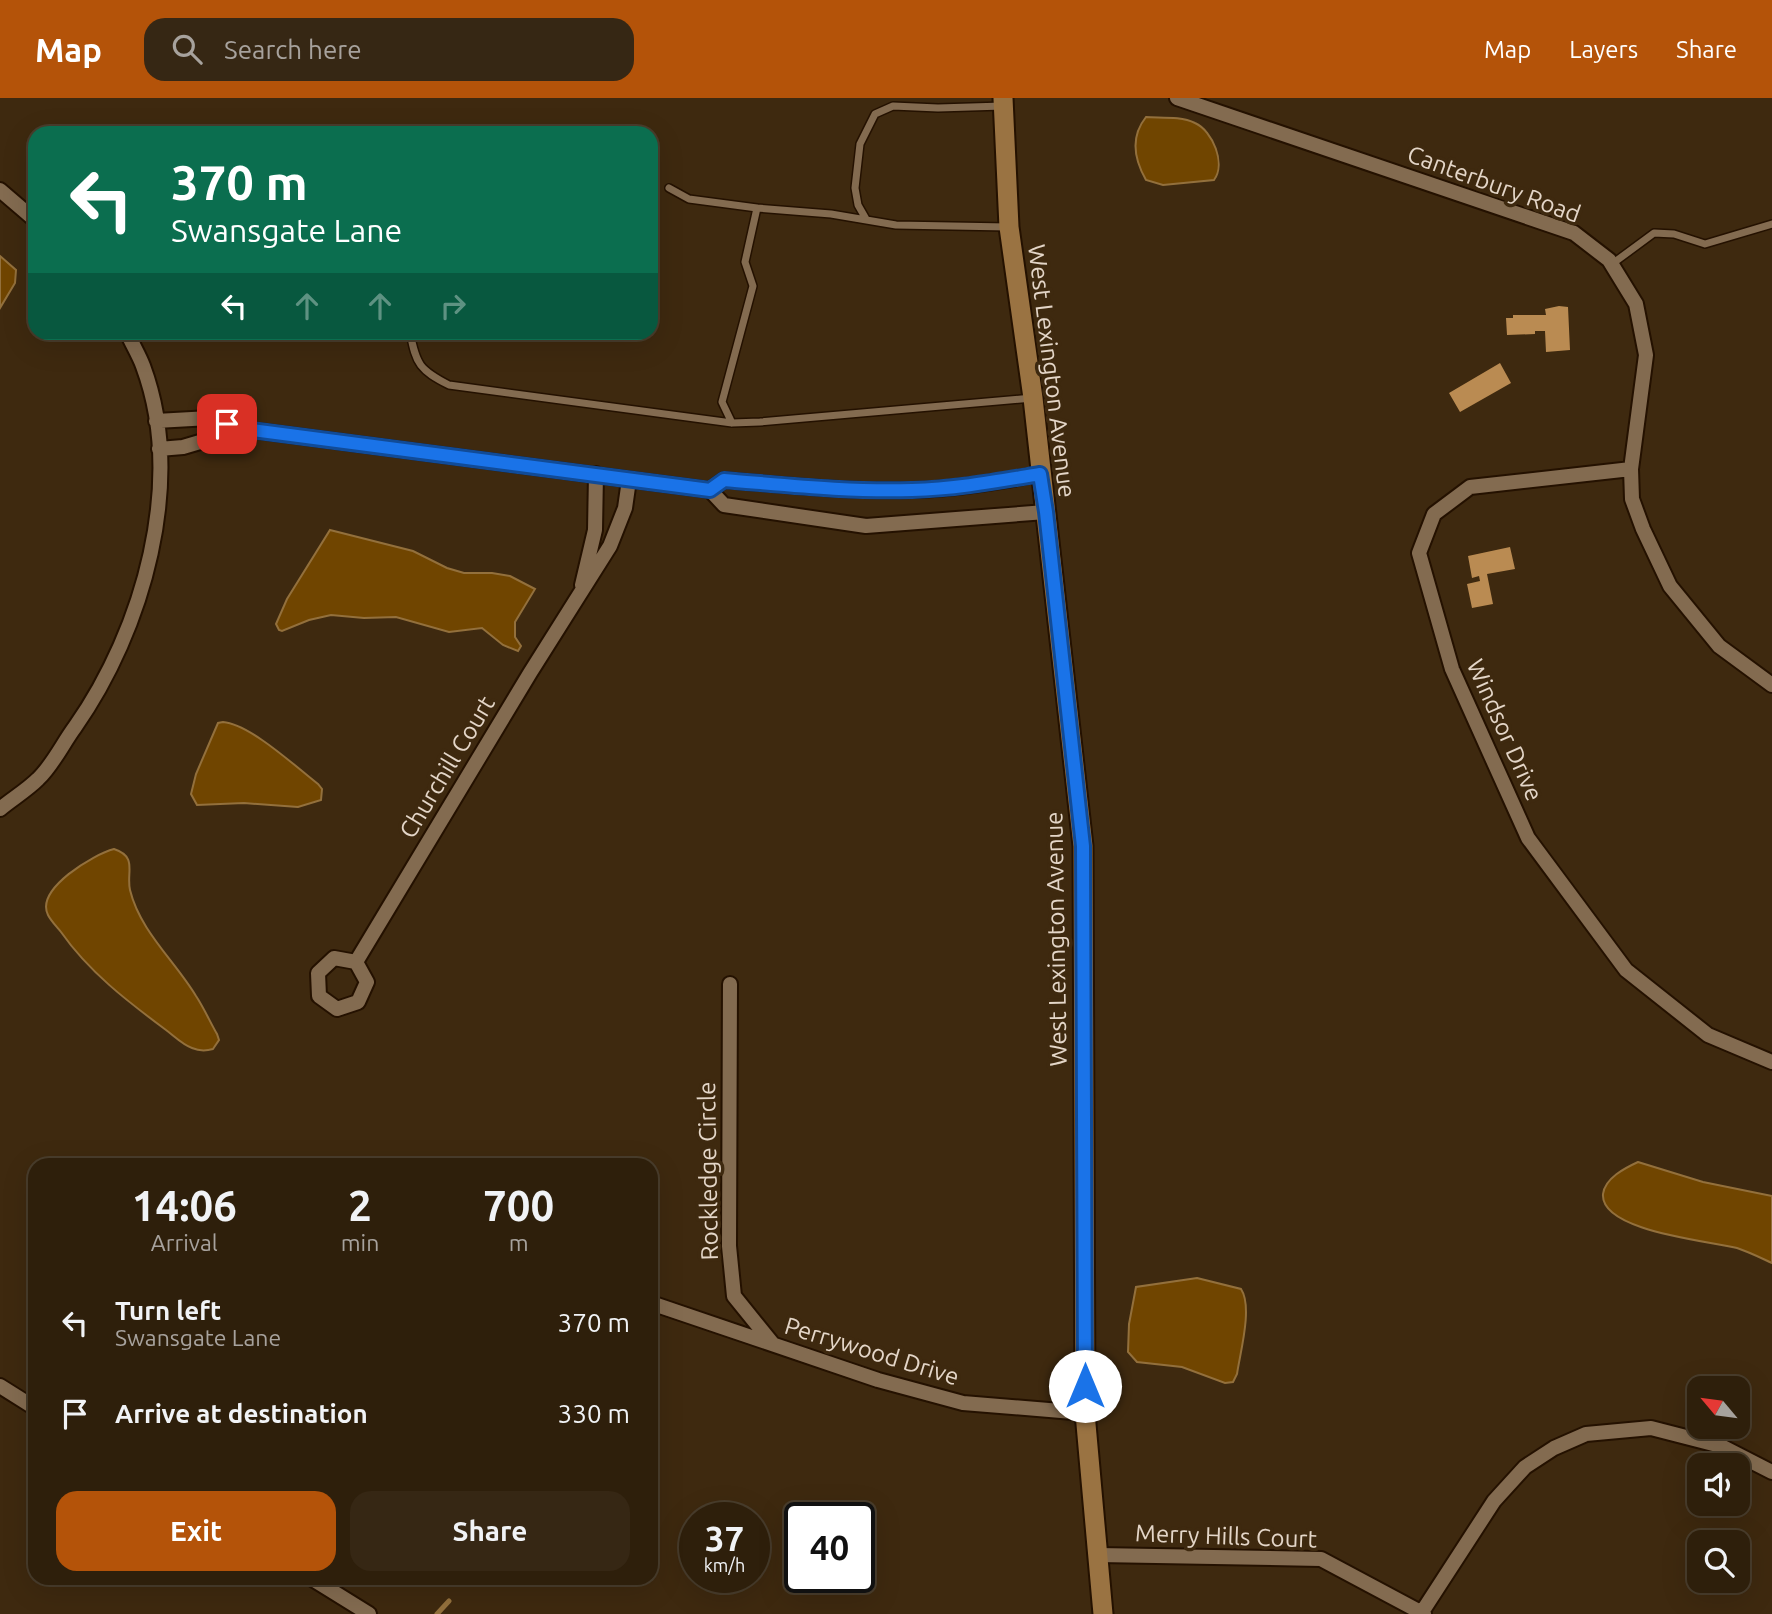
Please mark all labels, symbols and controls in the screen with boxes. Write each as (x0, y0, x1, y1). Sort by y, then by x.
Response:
search box (144, 18, 634, 81)
icon: search (168, 30, 206, 68)
text: Map (35, 31, 102, 68)
text: Search here (224, 35, 362, 64)
text: Map (1484, 36, 1531, 63)
text: Layers (1569, 36, 1638, 63)
text: Share (1676, 36, 1737, 63)
street label: Canterbury Road (1404, 140, 1584, 228)
icon: left (56, 154, 147, 245)
text: 370 m (171, 154, 308, 209)
text: Swansgate Lane (171, 212, 402, 248)
street label: West Lexington Avenue (1023, 243, 1081, 499)
icon: left (215, 287, 253, 325)
icon: ahead (288, 287, 326, 325)
icon: ahead (361, 287, 399, 325)
icon: right (434, 287, 472, 325)
pin (197, 394, 257, 454)
icon: arrive (208, 405, 246, 443)
street label: Windsor Drive (1462, 655, 1548, 805)
street label: Churchill Court (394, 691, 500, 843)
street label: West Lexington Avenue (1040, 811, 1072, 1067)
street label: Rockledge Circle (693, 1081, 723, 1261)
text: 14:06 (132, 1182, 237, 1229)
text: 2 (348, 1182, 372, 1229)
text: 700 (483, 1182, 554, 1229)
text: Arrival (151, 1230, 218, 1255)
text: min (341, 1230, 379, 1255)
text: m (509, 1230, 529, 1255)
text: Turn left (115, 1296, 221, 1325)
icon: left (56, 1304, 94, 1342)
text: 370 m (558, 1308, 630, 1337)
street label: Perrywood Drive (782, 1312, 962, 1390)
text: Swansgate Lane (115, 1325, 281, 1350)
position arrow (1048, 1349, 1122, 1423)
north arrow (1687, 1376, 1750, 1438)
map controls (1687, 1376, 1750, 1593)
icon: arrive (56, 1395, 94, 1433)
text: Arrive at destination (115, 1399, 368, 1428)
text: 330 m (558, 1399, 630, 1428)
button: sound (1687, 1453, 1750, 1516)
button: Exit (56, 1491, 336, 1571)
button: Share (350, 1491, 630, 1571)
speed limit sign: 40 (784, 1502, 875, 1593)
text: 37 (705, 1518, 744, 1558)
street label: Merry Hills Court (1135, 1519, 1318, 1553)
button: search (1687, 1530, 1750, 1593)
text: km/h (704, 1555, 745, 1575)

